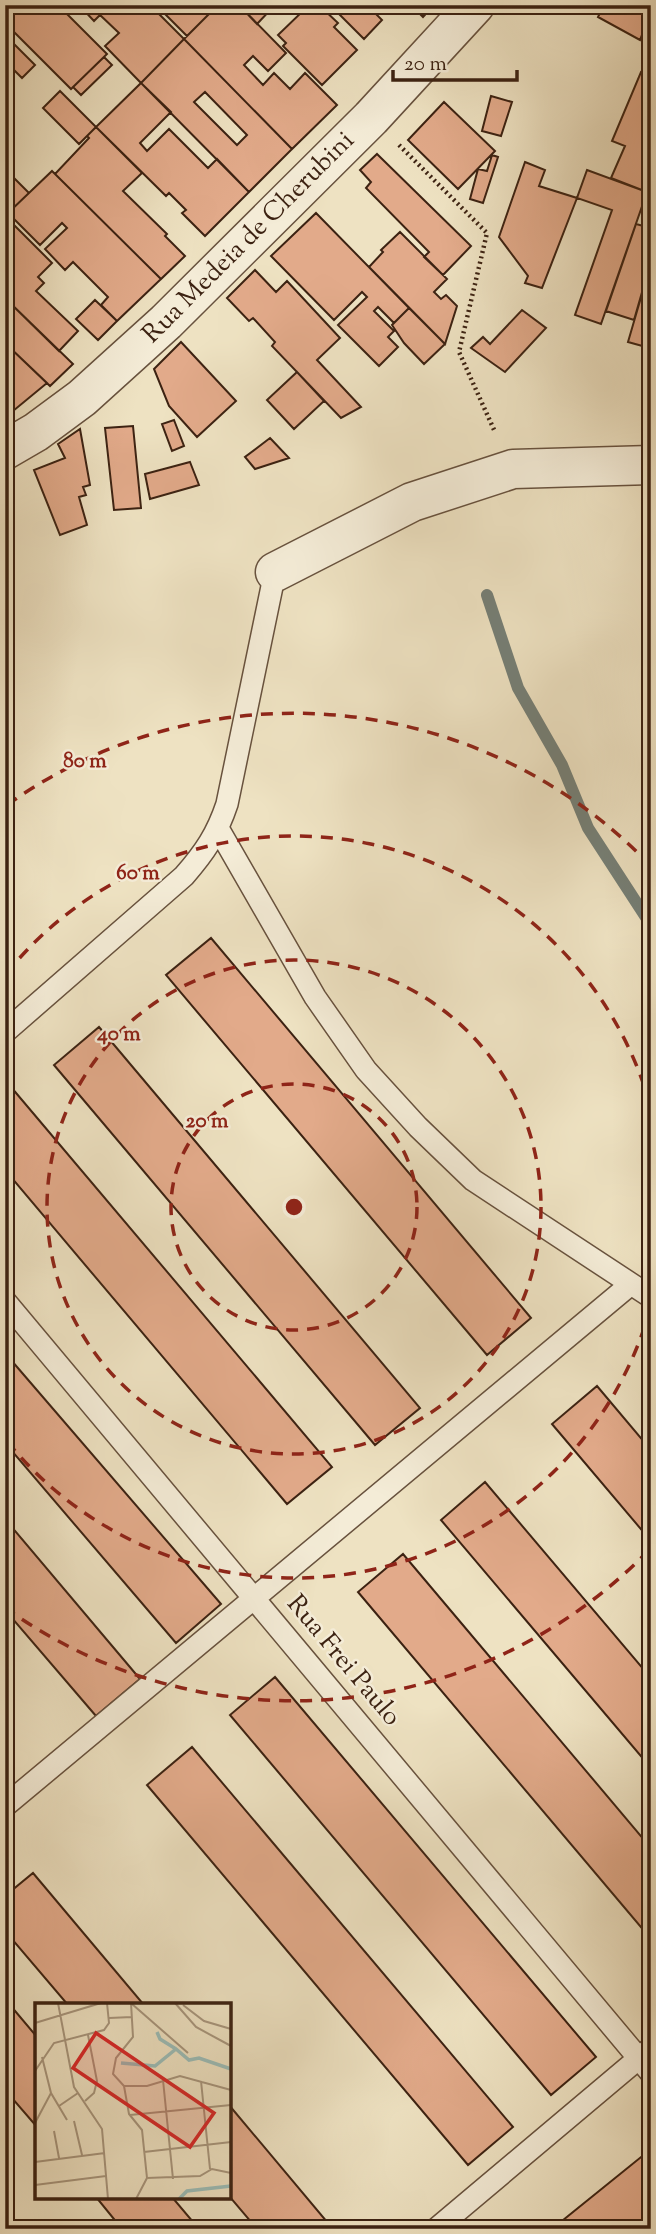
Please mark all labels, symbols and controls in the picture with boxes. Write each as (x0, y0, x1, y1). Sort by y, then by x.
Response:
scale bar (393, 38, 518, 82)
text: 20 m (404, 50, 447, 80)
street label: Rua Medeia de Cherubini (135, 124, 363, 352)
text: 80 m (63, 747, 107, 777)
text: 60 m (116, 859, 160, 889)
text: 40 m (96, 1020, 141, 1050)
text: 20 m (186, 1107, 229, 1137)
centre of rings (282, 1195, 306, 1219)
street label: Rua Frei Paulo (277, 1587, 409, 1735)
inset map (35, 2003, 231, 2199)

